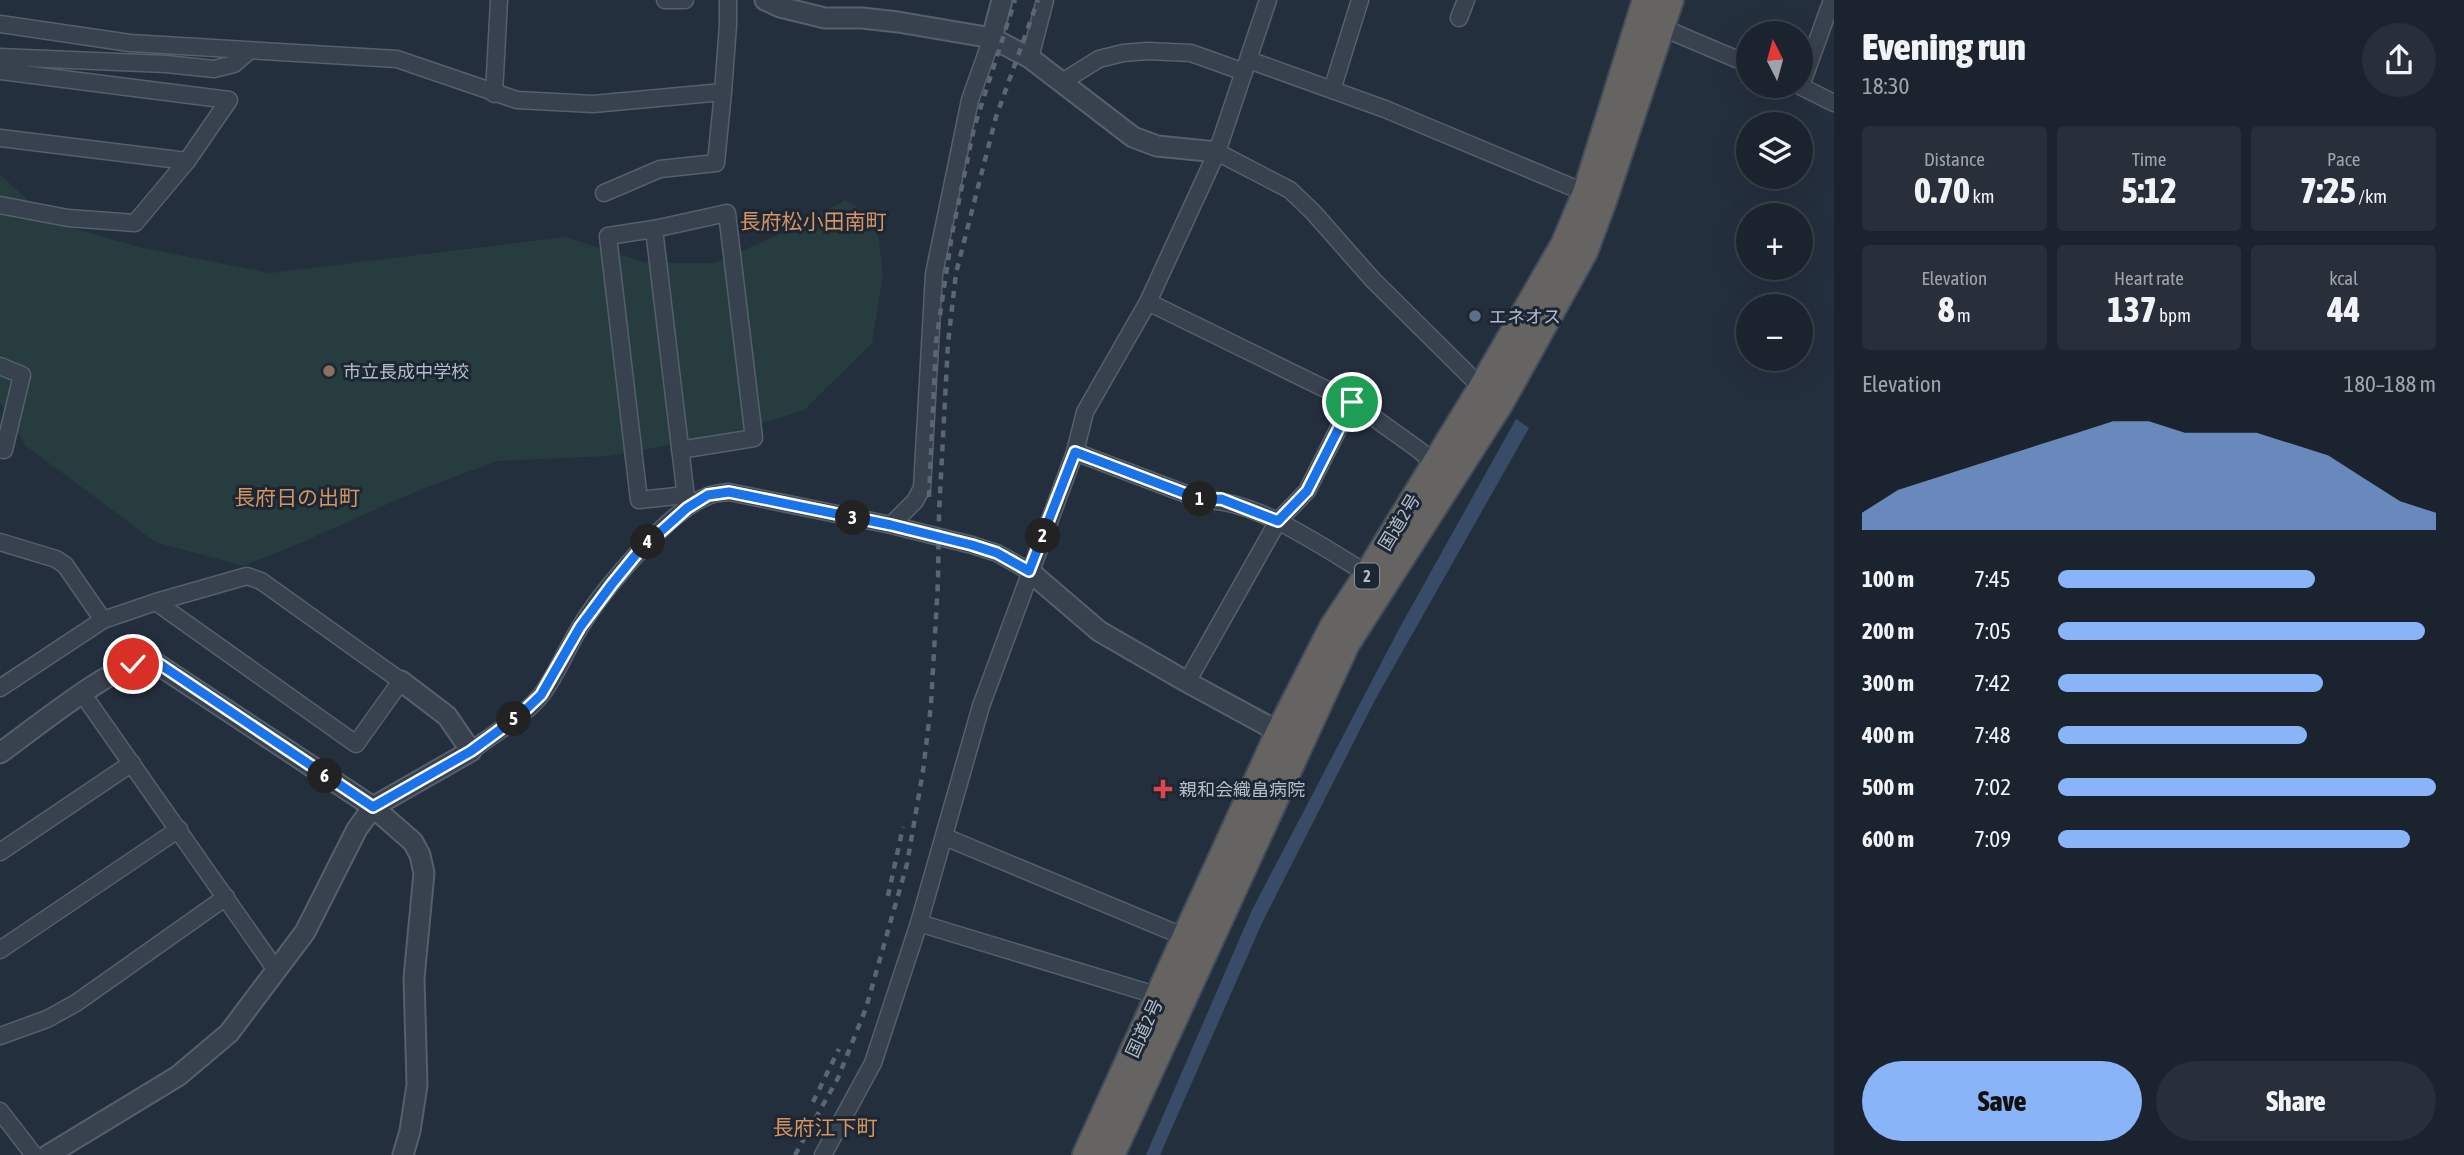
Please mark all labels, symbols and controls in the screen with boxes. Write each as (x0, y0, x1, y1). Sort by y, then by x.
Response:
north arrow (1736, 21, 1813, 98)
map controls (1736, 21, 1813, 371)
button: share (2362, 23, 2436, 97)
text: Evening run (1862, 25, 2026, 68)
text: 18:30 (1862, 73, 1909, 99)
button: layers (1736, 112, 1813, 189)
text: Distance (1924, 148, 1985, 170)
text: Time (2132, 148, 2166, 170)
text: Pace (2327, 148, 2360, 170)
text: 0.70 (1914, 170, 1970, 210)
text: 5:12 (2121, 170, 2177, 210)
text: 7:25 (2300, 170, 2356, 210)
text: km (1970, 185, 1994, 207)
text: /km (2356, 185, 2387, 207)
button: + (1736, 203, 1813, 280)
district label: 長府松小田南町 (740, 209, 887, 233)
text: Elevation (1921, 267, 1987, 289)
text: Heart rate (2114, 267, 2184, 289)
text: kcal (2329, 267, 2358, 289)
text: 8 (1938, 289, 1954, 329)
text: 137 (2107, 289, 2157, 329)
text: 44 (2327, 289, 2360, 329)
button: − (1736, 294, 1813, 371)
text: m (1954, 304, 1971, 326)
text: bpm (2157, 304, 2191, 326)
place label: エネオス (1489, 306, 1561, 327)
marker: エネオス (1467, 308, 1483, 324)
place label: 市立長成中学校 (343, 361, 469, 382)
marker: 市立長成中学校 (321, 363, 337, 379)
text: Elevation (1862, 371, 1942, 397)
text: 180–188 m (2343, 371, 2436, 397)
pin (1322, 372, 1382, 432)
icon: arrive (1333, 383, 1371, 421)
pin: 1 (1182, 482, 1218, 516)
district label: 長府日の出町 (234, 485, 360, 509)
text: 1 (1195, 487, 1204, 509)
street label: 国道2号 (1374, 490, 1424, 554)
pin: 3 (836, 500, 870, 536)
text: 3 (848, 506, 857, 528)
pin: 2 (1026, 518, 1060, 554)
pin: 4 (630, 524, 666, 560)
text: 2 (1038, 524, 1047, 546)
text: 4 (643, 530, 652, 552)
road number: 2 (1355, 564, 1379, 589)
text: 100 m (1862, 566, 1914, 592)
text: 7:45 (1974, 566, 2011, 592)
text: 200 m (1862, 618, 1914, 644)
text: 7:05 (1974, 618, 2011, 644)
pin (103, 634, 163, 694)
icon: check (114, 645, 152, 683)
text: 300 m (1862, 670, 1914, 696)
text: 7:42 (1974, 670, 2011, 696)
pin: 5 (496, 702, 532, 736)
text: 5 (509, 707, 518, 729)
text: 400 m (1862, 722, 1914, 748)
text: 7:48 (1974, 722, 2011, 748)
pin: 6 (308, 758, 342, 794)
text: 6 (320, 764, 329, 786)
text: 500 m (1862, 774, 1914, 800)
text: 7:02 (1974, 774, 2011, 800)
marker: 親和会織畠病院 (1153, 779, 1173, 799)
place label: 親和会織畠病院 (1179, 779, 1305, 800)
text: 600 m (1862, 826, 1914, 852)
text: 7:09 (1974, 826, 2011, 852)
street label: 国道2号 (1121, 995, 1167, 1061)
button: Save (1862, 1061, 2142, 1141)
button: Share (2156, 1061, 2436, 1141)
district label: 長府江下町 (773, 1115, 878, 1139)

